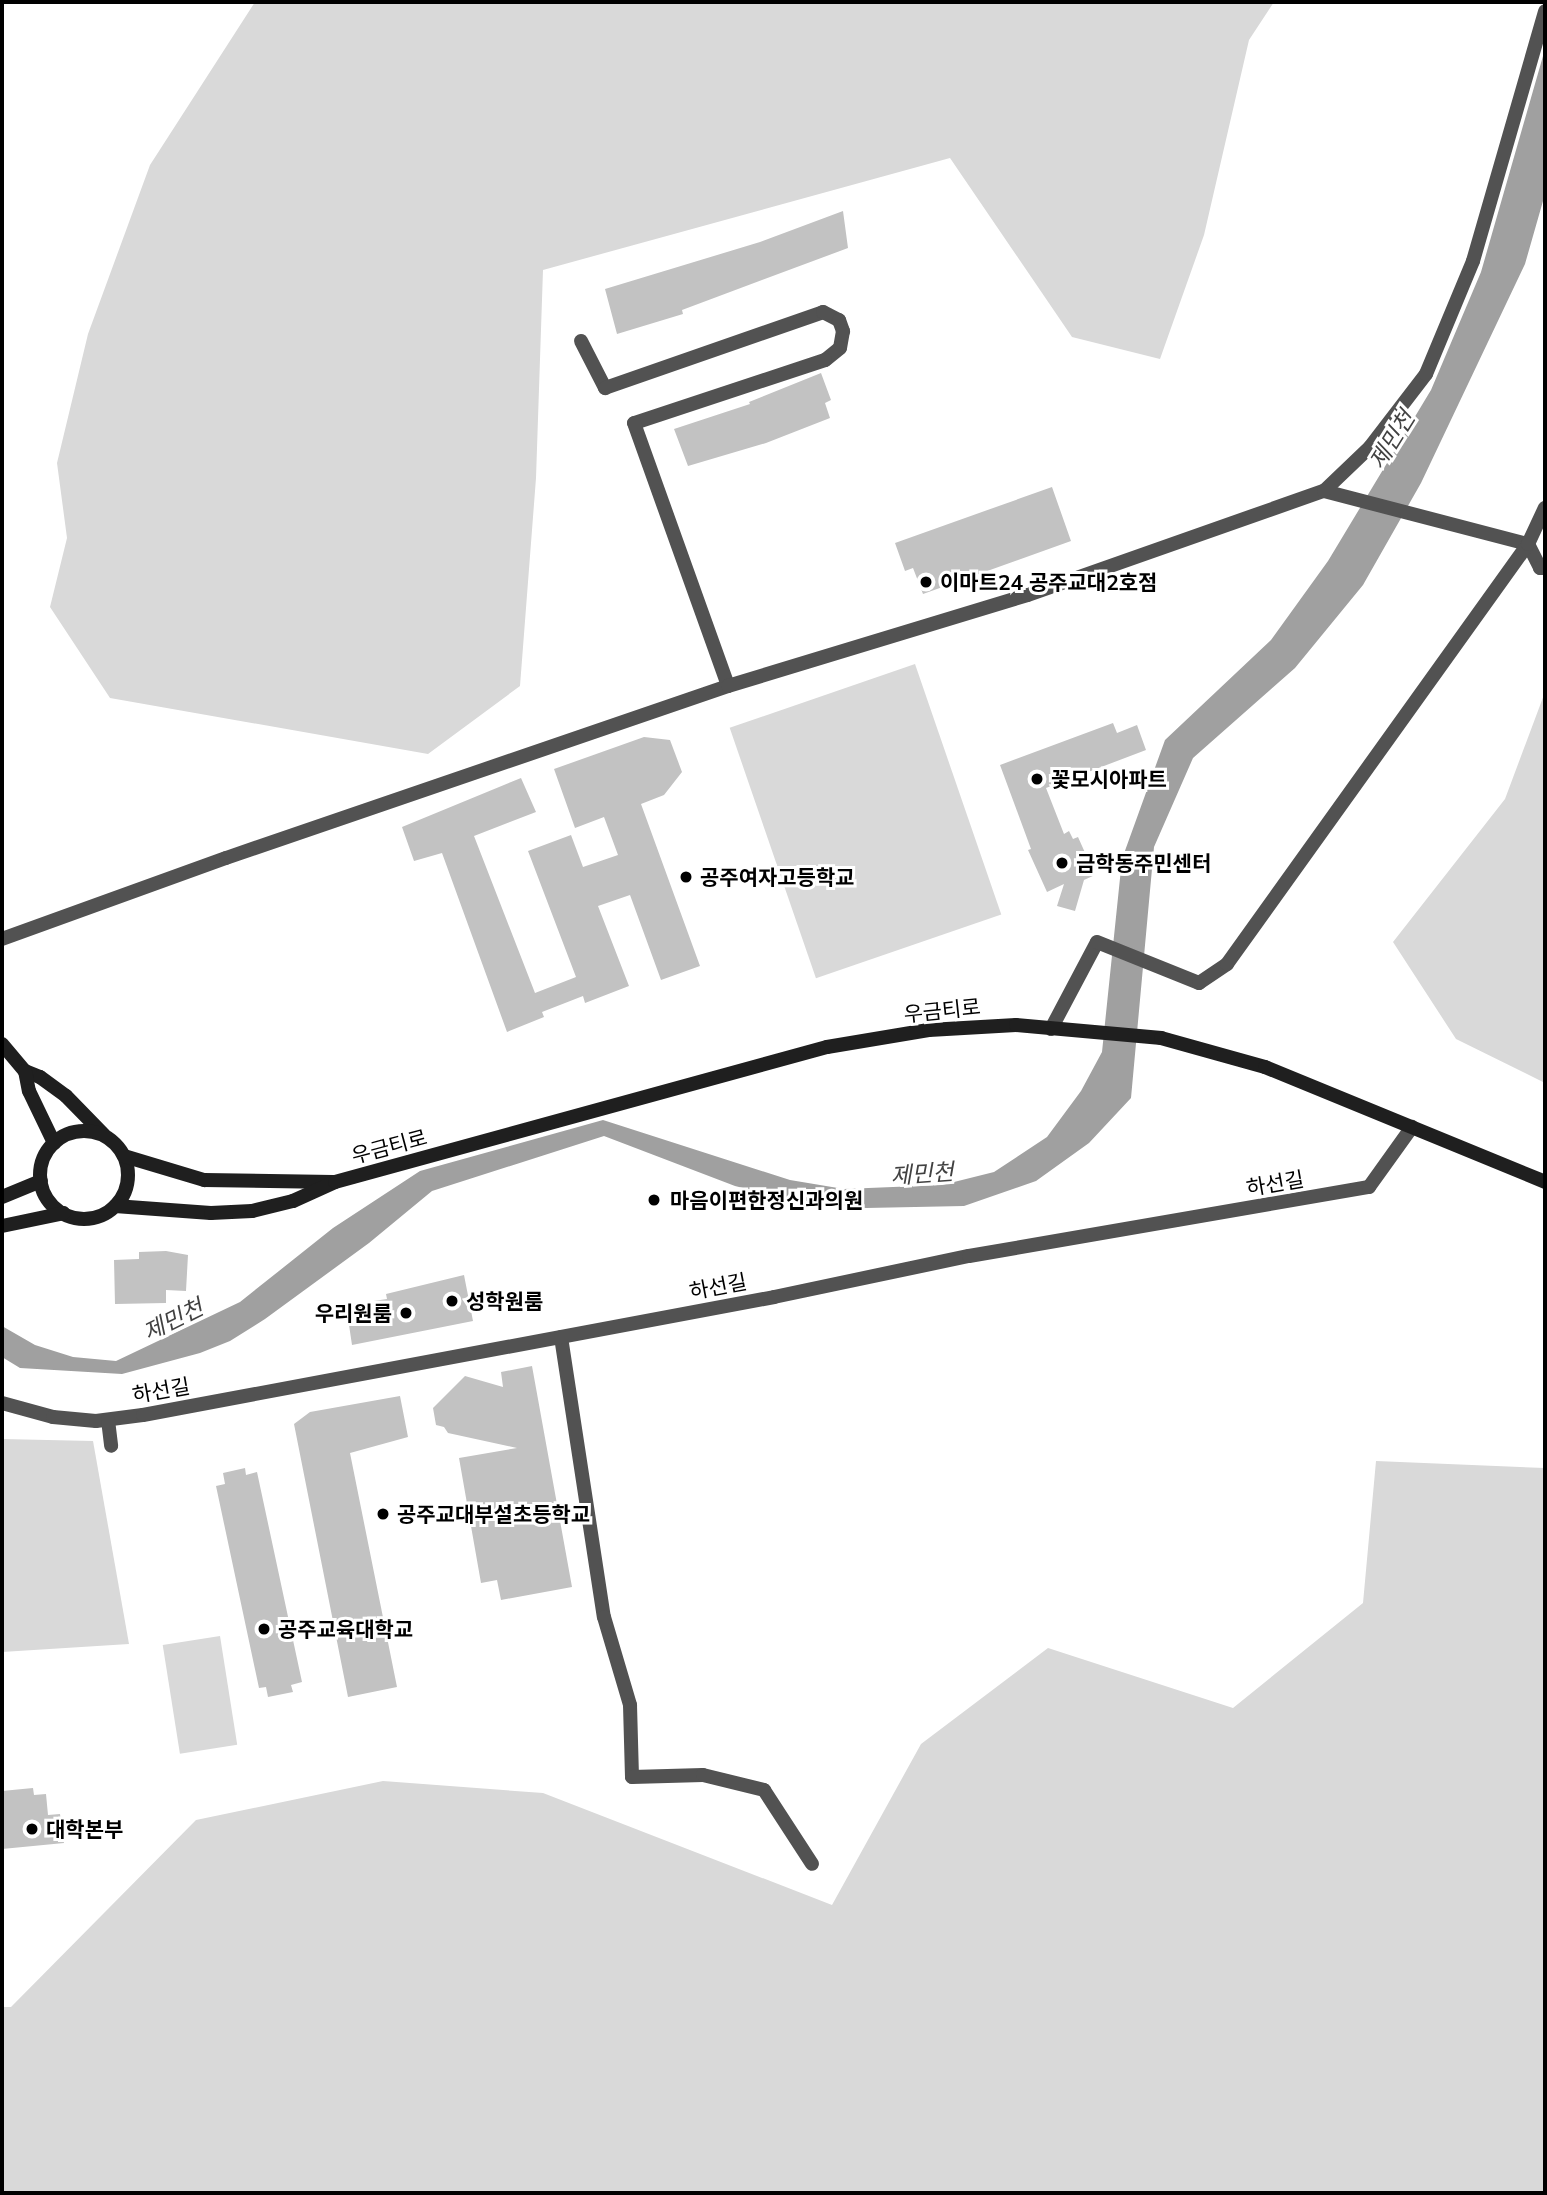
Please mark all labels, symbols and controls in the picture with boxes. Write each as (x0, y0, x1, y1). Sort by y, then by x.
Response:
water label: 제민천 (1363, 406, 1421, 474)
place label: 이마트24 공주교대2호점 (940, 569, 1157, 595)
marker: 이마트24 공주교대2호점 (918, 574, 934, 590)
place label: 꽃모시아파트 (1051, 766, 1167, 792)
marker: 꽃모시아파트 (1029, 771, 1045, 787)
place label: 금학동주민센터 (1076, 850, 1211, 876)
marker: 금학동주민센터 (1054, 855, 1070, 871)
place label: 공주여자고등학교 (700, 864, 855, 890)
marker: 공주여자고등학교 (678, 869, 694, 885)
street label: 우금티로 (902, 993, 982, 1027)
street label: 우금티로 (348, 1124, 430, 1168)
water label: 제민천 (889, 1158, 955, 1190)
street label: 하선길 (1244, 1166, 1306, 1200)
place label: 마음이편한정신과의원 (670, 1187, 863, 1213)
marker: 마음이편한정신과의원 (644, 1190, 664, 1210)
street label: 하선길 (687, 1268, 749, 1304)
place label: 성학원룸 (466, 1288, 543, 1314)
marker: 성학원룸 (444, 1293, 460, 1309)
water label: 제민천 (138, 1294, 208, 1346)
place label: 우리원룸 (315, 1300, 392, 1326)
marker: 우리원룸 (398, 1305, 414, 1321)
street label: 하선길 (130, 1373, 192, 1407)
place label: 공주교대부설초등학교 (397, 1501, 590, 1527)
marker: 공주교대부설초등학교 (375, 1506, 391, 1522)
place label: 공주교육대학교 (278, 1616, 413, 1642)
marker: 공주교육대학교 (256, 1621, 272, 1637)
place label: 대학본부 (46, 1816, 123, 1842)
marker: 대학본부 (24, 1821, 40, 1837)

